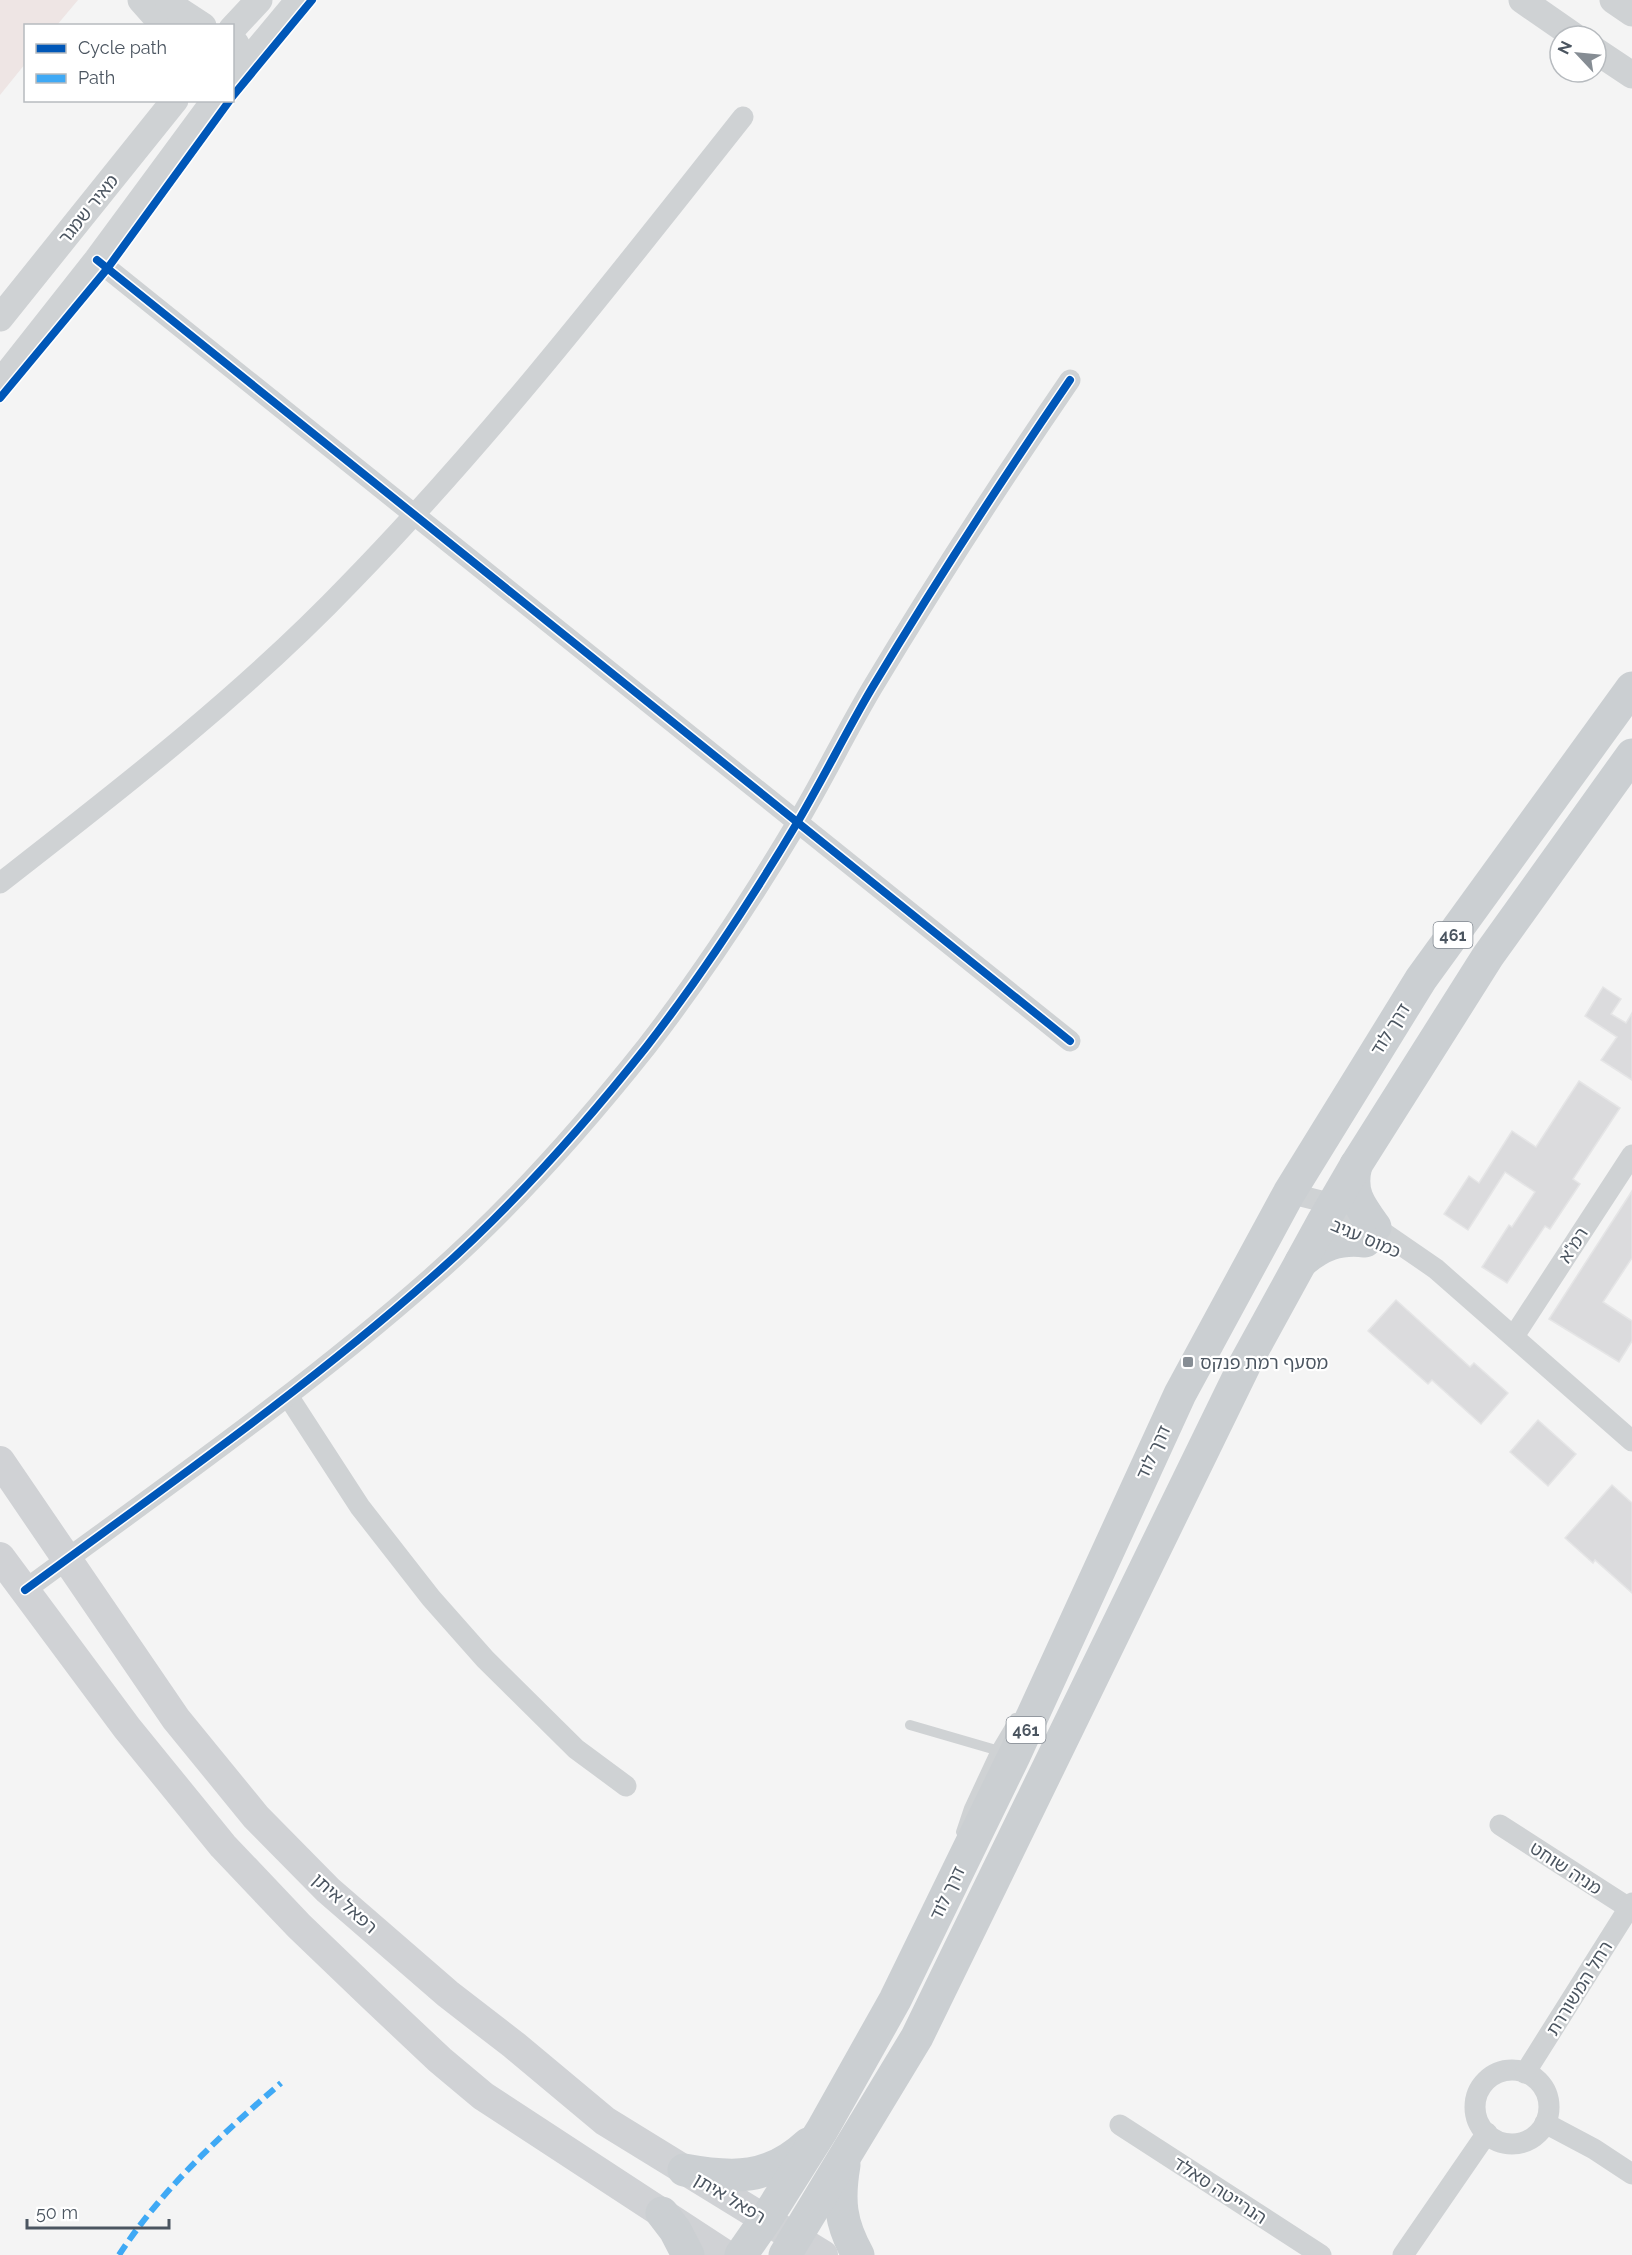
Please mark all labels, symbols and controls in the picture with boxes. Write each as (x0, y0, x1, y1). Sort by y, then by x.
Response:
legend (24, 24, 234, 102)
north arrow (1548, 24, 1608, 84)
text: Cycle path (78, 37, 167, 58)
text: N (1554, 38, 1576, 57)
text: Path (78, 67, 115, 88)
street label: מאיר שמגר (54, 170, 122, 248)
road number: 461 (1434, 922, 1472, 948)
street label: דרך לוד (1366, 999, 1414, 1059)
street label: כמוס עגיב (1328, 1214, 1404, 1262)
street label: רמ"א (1554, 1223, 1592, 1267)
place label: מסעף רמת פנקס (1200, 1352, 1328, 1373)
marker: מסעף רמת פנקס (1181, 1355, 1195, 1369)
street label: דרך לוד (1131, 1421, 1175, 1482)
road number: 461 (1006, 1717, 1046, 1743)
street label: מניה שוחט (1526, 1837, 1606, 1899)
street label: דרך לוד (925, 1862, 969, 1923)
street label: רפאל איתן (308, 1869, 382, 1937)
street label: רחל המשוררת (1542, 1937, 1616, 2039)
street label: הנרייטה סאלד (1169, 2152, 1271, 2228)
street label: רפאל איתן (691, 2169, 769, 2227)
scale bar (27, 2192, 170, 2230)
text: 50 m (36, 2202, 78, 2223)

